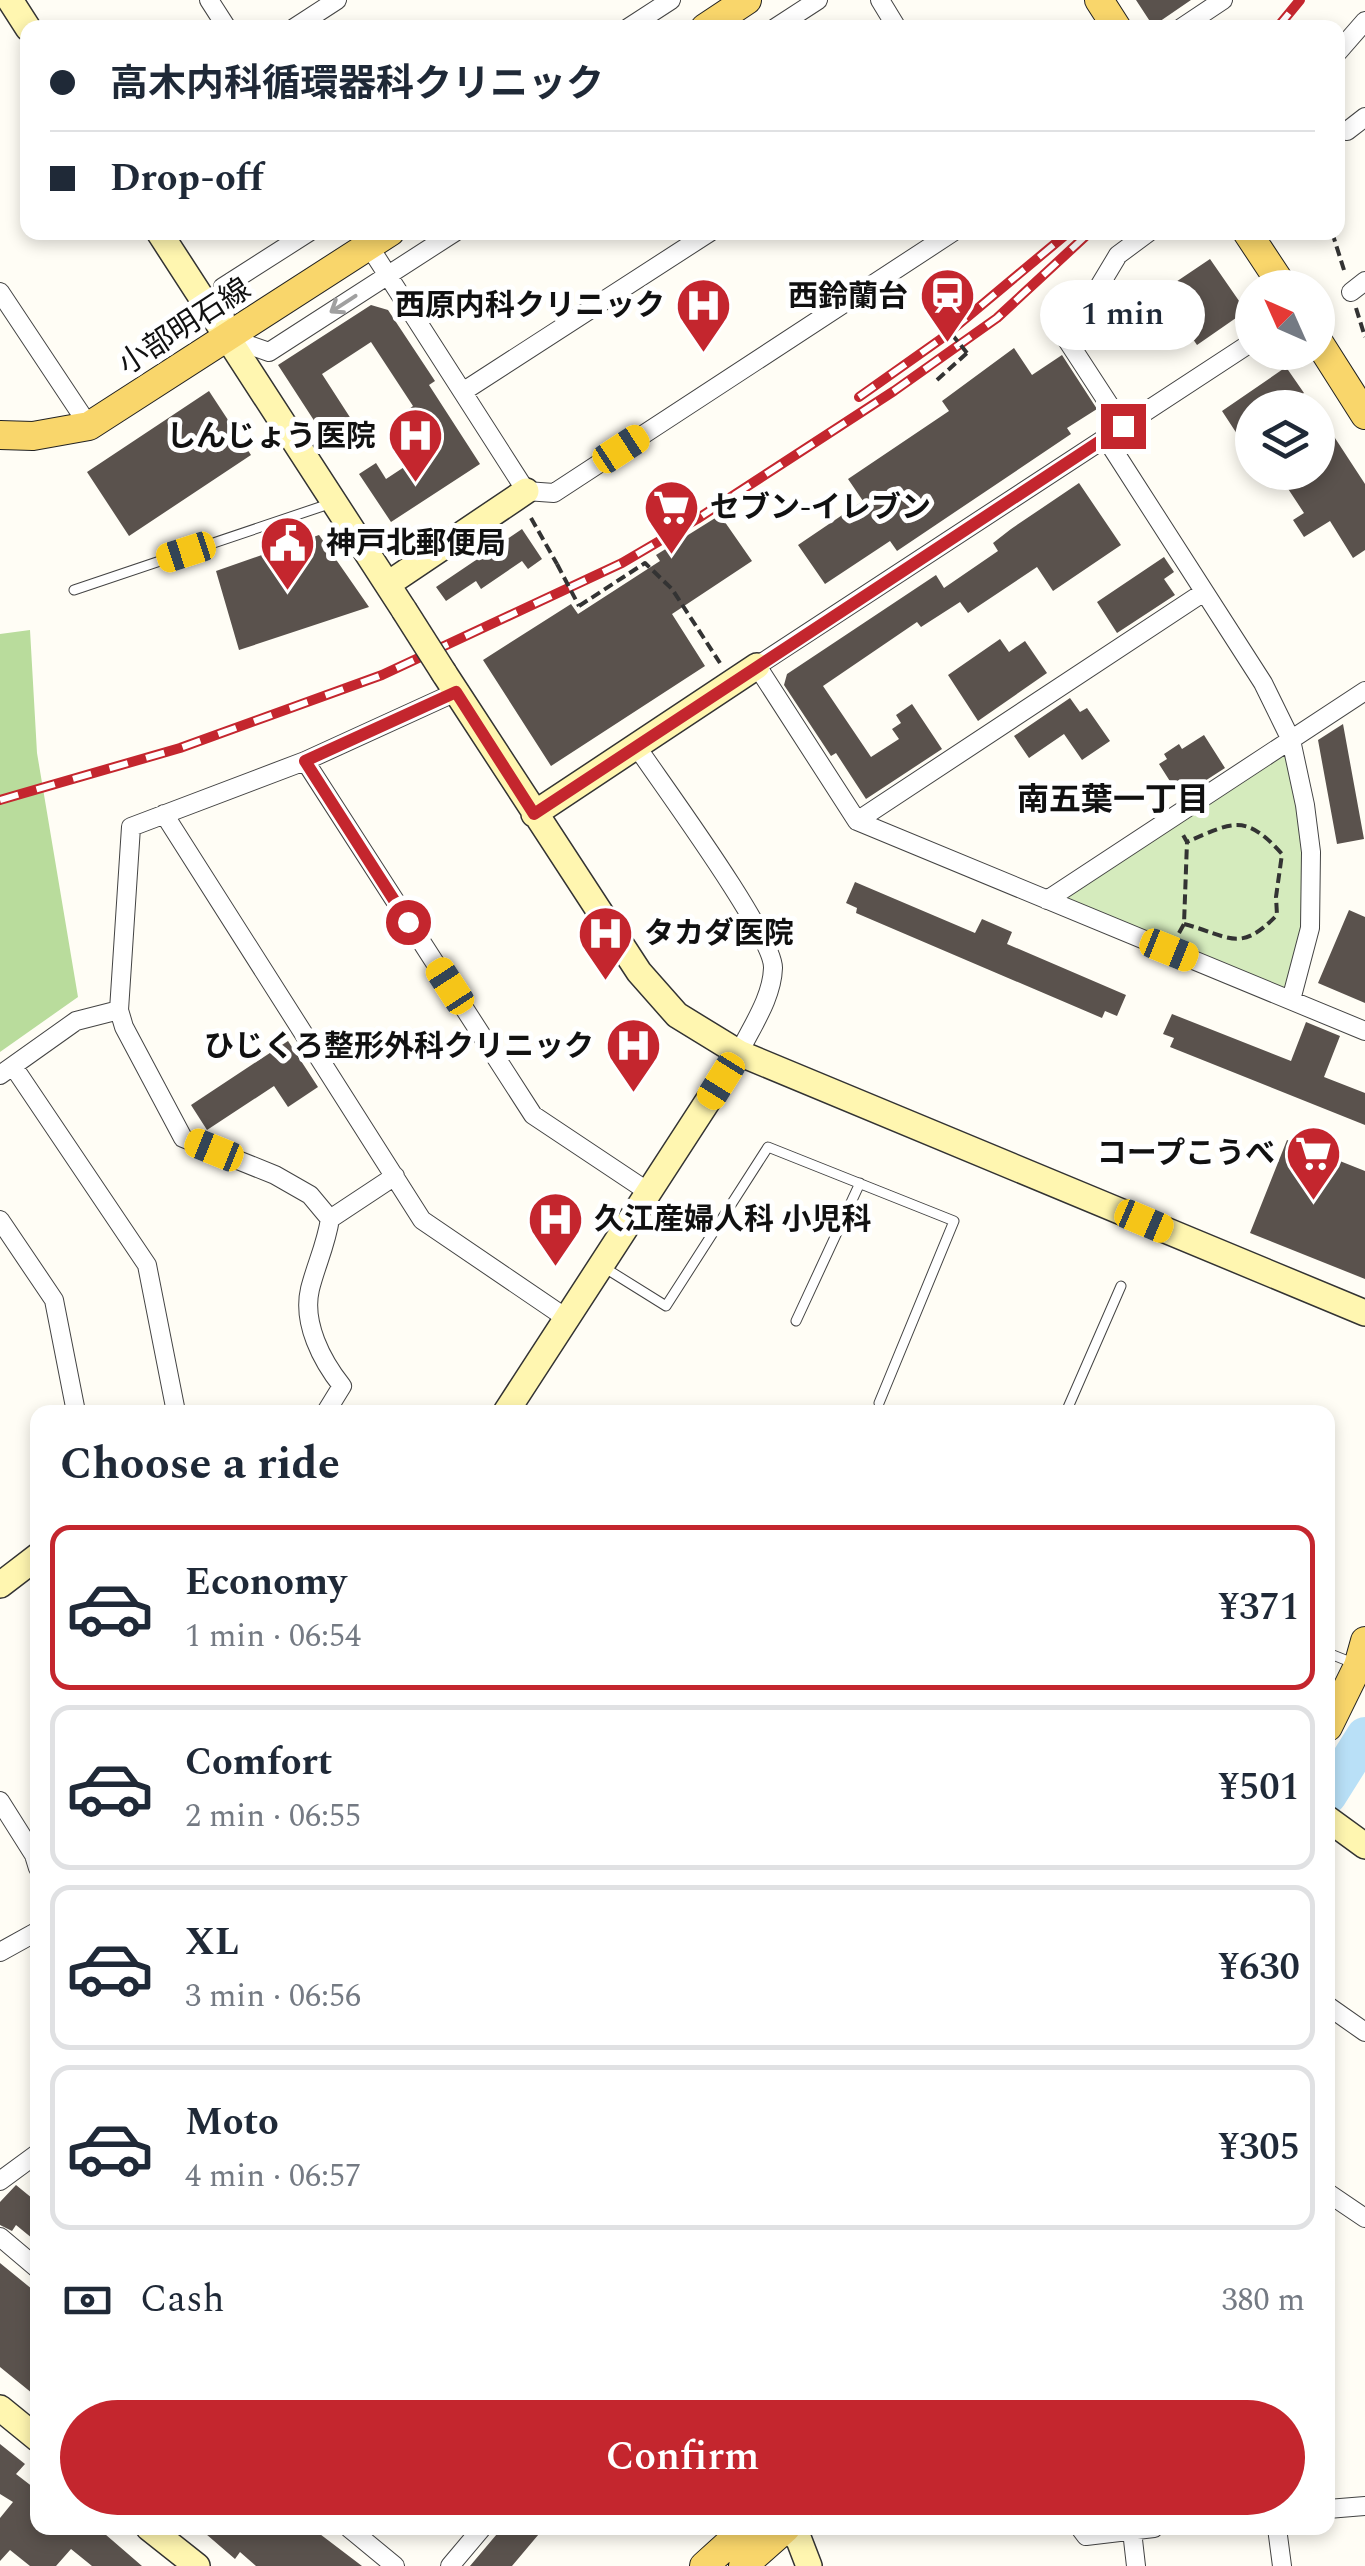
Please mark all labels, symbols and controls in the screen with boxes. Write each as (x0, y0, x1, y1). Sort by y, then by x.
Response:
text: 高木内科循環器科クリニック (110, 56, 604, 114)
text: Drop-off (110, 150, 264, 208)
station icon: 西鈴蘭台 (917, 266, 977, 345)
street label: 小部明石線 (109, 267, 260, 387)
north arrow (1235, 270, 1335, 370)
map controls (1235, 270, 1335, 490)
place label: 西鈴蘭台 (788, 274, 908, 320)
hospital icon: 西原内科クリニック (674, 275, 734, 354)
callout: 1 min (1040, 281, 1206, 351)
place label: 西原内科クリニック (395, 283, 665, 329)
text: 1 min (1081, 290, 1164, 339)
one-way arrow (329, 294, 358, 315)
button: layers (1235, 390, 1335, 490)
route end (1101, 404, 1146, 449)
hospital icon: しんじょう医院 (385, 406, 445, 485)
place label: しんじょう医院 (166, 414, 376, 460)
car (588, 420, 654, 478)
supermarket icon: セブン-イレブン (641, 477, 701, 556)
place label: セブン-イレブン (710, 485, 931, 531)
public building icon: 神戸北郵便局 (257, 513, 317, 592)
place label: 神戸北郵便局 (326, 521, 506, 567)
car (153, 528, 219, 576)
district label: 南五葉一丁目 (1017, 776, 1209, 825)
route start (386, 900, 431, 945)
hospital icon: タカダ医院 (575, 903, 635, 982)
place label: タカダ医院 (644, 911, 794, 957)
car (1136, 925, 1202, 975)
car (421, 953, 479, 1019)
hospital icon: ひじくろ整形外科クリニック (603, 1016, 663, 1095)
place label: ひじくろ整形外科クリニック (204, 1024, 594, 1070)
car (692, 1048, 750, 1114)
supermarket icon: コープこうべ (1284, 1123, 1344, 1202)
car (181, 1125, 247, 1175)
place label: コープこうべ (1097, 1131, 1275, 1177)
hospital icon: 久江産婦人科 小児科 (525, 1189, 585, 1268)
car (1111, 1195, 1177, 1247)
place label: 久江産婦人科 小児科 (594, 1197, 872, 1243)
text: Choose a ride (60, 1430, 340, 1499)
text: Economy (185, 1554, 346, 1612)
icon: car (65, 1563, 155, 1653)
text: ¥371 (1219, 1579, 1300, 1637)
text: 1 min · 06:54 (185, 1612, 361, 1661)
text: Comfort (185, 1734, 332, 1792)
icon: car (65, 1743, 155, 1833)
text: ¥501 (1219, 1759, 1300, 1817)
text: 2 min · 06:55 (185, 1792, 361, 1841)
text: XL (185, 1914, 239, 1972)
icon: car (65, 1923, 155, 2013)
text: ¥630 (1219, 1939, 1300, 1997)
text: 3 min · 06:56 (185, 1972, 361, 2021)
text: Moto (185, 2094, 279, 2152)
icon: car (65, 2103, 155, 2193)
text: ¥305 (1219, 2119, 1300, 2177)
text: 4 min · 06:57 (185, 2152, 361, 2201)
text: Cash (140, 2271, 225, 2329)
icon: cash (60, 2273, 115, 2328)
text: 380 m (1221, 2276, 1305, 2325)
button: Confirm (60, 2400, 1305, 2515)

